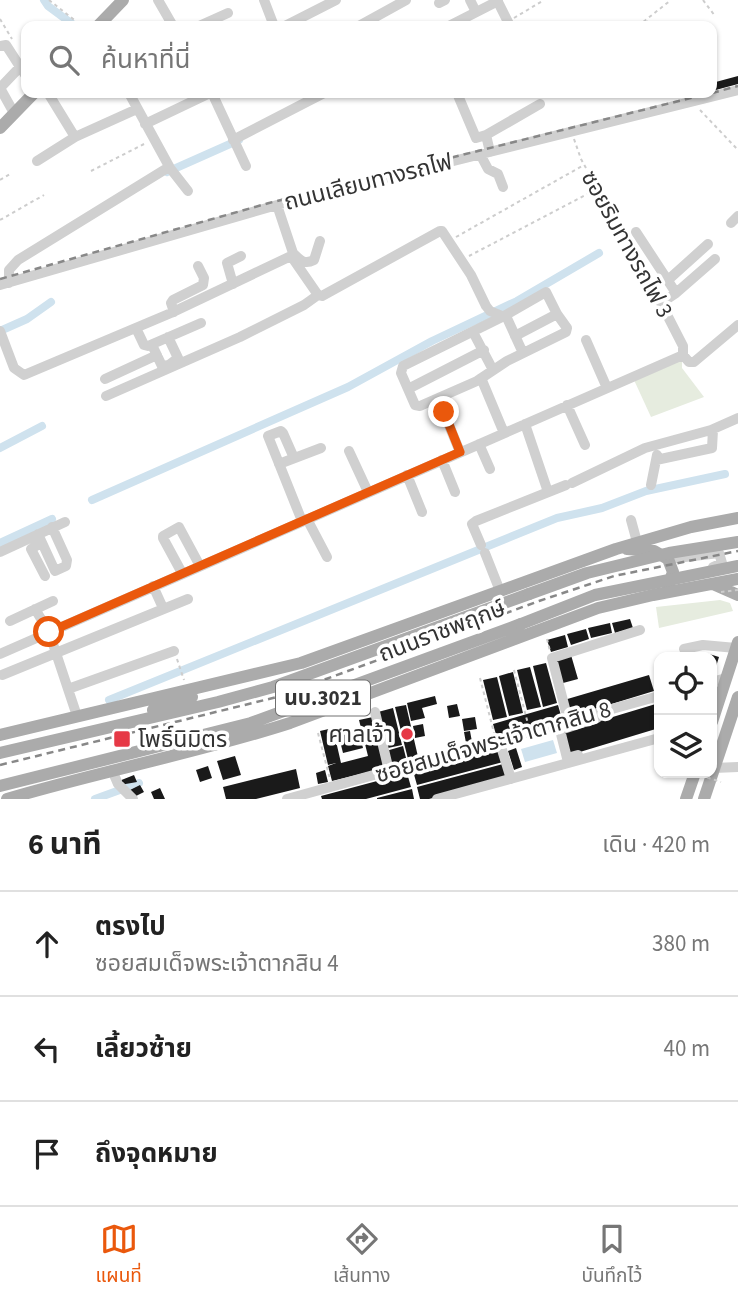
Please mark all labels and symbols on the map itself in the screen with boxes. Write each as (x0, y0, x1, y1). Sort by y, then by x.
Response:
street label: ถนนเลียบทางรถไฟ (280, 145, 456, 219)
street label: ซอยริมทางรถไฟ 3 (573, 164, 681, 324)
route end (428, 396, 459, 427)
street label: ถนนราชพฤกษ์ (374, 592, 510, 670)
route start (33, 616, 64, 647)
road number: นบ.3021 (276, 680, 370, 716)
street label: ซอยสมเด็จพระเจ้าตากสิน 8 (371, 693, 615, 791)
place label: ศาลเจ้า (328, 718, 393, 751)
place label: โพธิ์นิมิตร (138, 723, 227, 756)
marker: ศาลเจ้า (399, 726, 415, 742)
marker: โพธิ์นิมิตร (112, 729, 132, 749)

